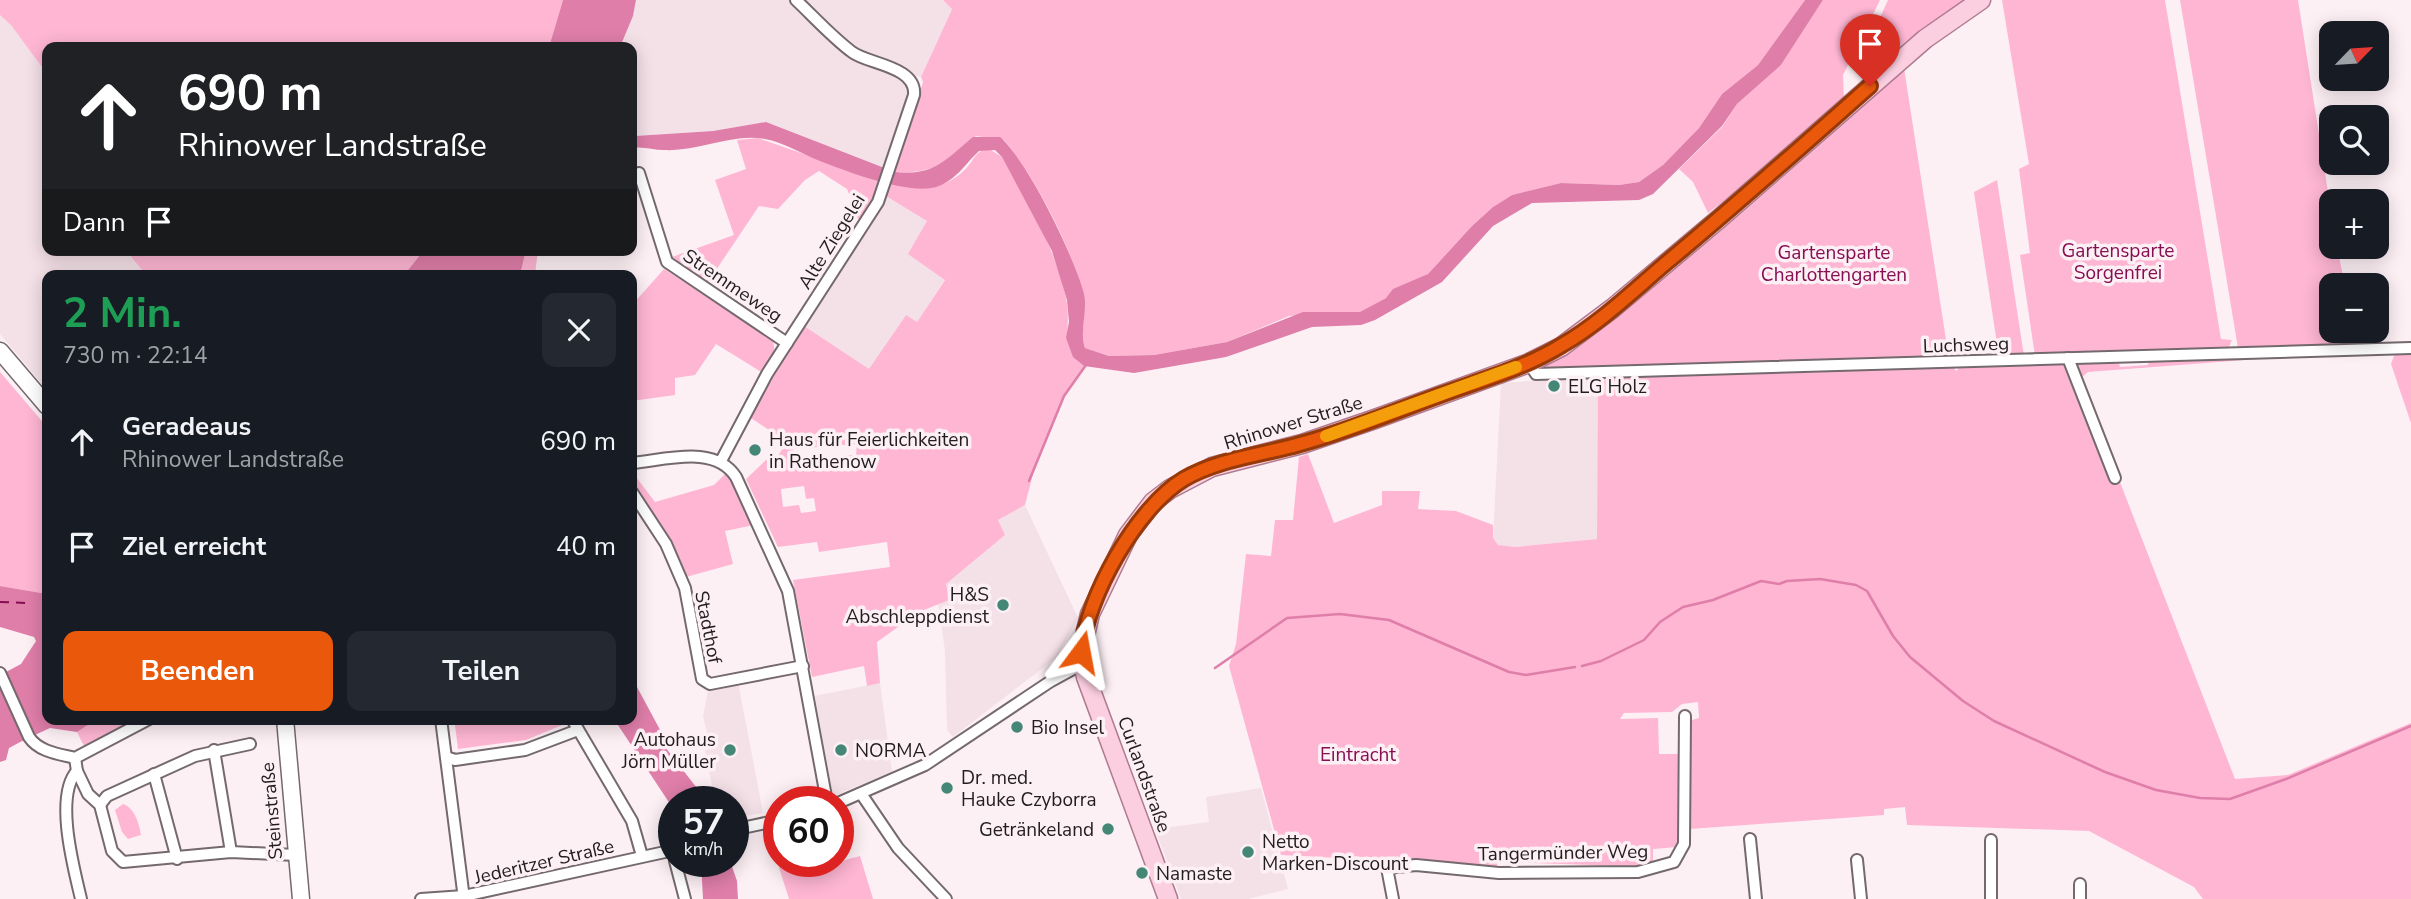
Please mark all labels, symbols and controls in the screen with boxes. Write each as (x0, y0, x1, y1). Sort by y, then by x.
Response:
pin (1840, 14, 1900, 86)
north arrow (2319, 21, 2389, 91)
map controls (2319, 21, 2389, 343)
icon: arrive (1851, 25, 1889, 63)
text: 690 m (178, 60, 322, 127)
icon: ahead (63, 70, 154, 161)
button: search (2319, 105, 2389, 175)
text: Rhinower Landstraße (178, 124, 487, 167)
street label: Alte Ziegelei (792, 189, 871, 294)
button: + (2319, 189, 2389, 259)
icon: arrive (140, 203, 178, 241)
text: Dann (63, 205, 126, 240)
park label: Gartensparte Sorgenfrei (2062, 238, 2174, 286)
park label: Gartensparte Charlottengarten (1761, 240, 1907, 288)
street label: Stremmeweg (678, 243, 787, 329)
button: − (2319, 273, 2389, 343)
text: 2 Min. (63, 285, 182, 342)
button: close (542, 293, 616, 367)
street label: Luchsweg (1922, 330, 2010, 359)
text: 730 m · 22:14 (63, 340, 208, 371)
place label: ELG Holz (1568, 374, 1647, 400)
marker: ELG Holz (1546, 378, 1562, 394)
street label: Rhinower Straße (1221, 390, 1366, 456)
text: Geradeaus (122, 409, 251, 444)
icon: ahead (63, 423, 101, 461)
text: 690 m (540, 424, 616, 459)
place label: Haus für Feierlichkeiten in Rathenow (769, 427, 969, 475)
marker: Haus für Feierlichkeiten in Rathenow (747, 442, 763, 458)
text: Rhinower Landstraße (122, 444, 344, 475)
icon: arrive (63, 528, 101, 566)
text: Ziel erreicht (122, 529, 266, 564)
text: 40 m (556, 529, 616, 564)
place label: H&S Abschleppdienst (845, 582, 989, 630)
street label: Stadthof (688, 589, 728, 666)
marker: H&S Abschleppdienst (995, 597, 1011, 613)
position arrow (1044, 615, 1118, 689)
button: Beenden (63, 631, 333, 711)
button: Teilen (347, 631, 616, 711)
street label: Curlandstraße (1111, 713, 1177, 836)
place label: Bio Insel (1031, 715, 1105, 741)
marker: Bio Insel (1009, 719, 1025, 735)
place label: Autohaus Jörn Müller (621, 727, 716, 775)
place label: NORMA (855, 738, 927, 764)
marker: Autohaus Jörn Müller (722, 742, 738, 758)
marker: NORMA (833, 742, 849, 758)
park label: Eintracht (1320, 742, 1396, 768)
street label: Steinstraße (255, 761, 289, 861)
place label: Dr. med. Hauke Czyborra (961, 765, 1097, 813)
marker: Dr. med. Hauke Czyborra (939, 780, 955, 796)
speed limit sign: 60 (763, 786, 854, 877)
text: 57 (682, 799, 725, 846)
place label: Getränkeland (979, 817, 1094, 843)
marker: Getränkeland (1100, 821, 1116, 837)
place label: Netto Marken-Discount (1262, 829, 1409, 877)
street label: Jederitzer Straße (471, 833, 617, 891)
text: km/h (684, 837, 723, 861)
street label: Tangermünder Weg (1478, 839, 1648, 867)
marker: Netto Marken-Discount (1240, 844, 1256, 860)
place label: Namaste (1156, 861, 1232, 887)
marker: Namaste (1134, 865, 1150, 881)

